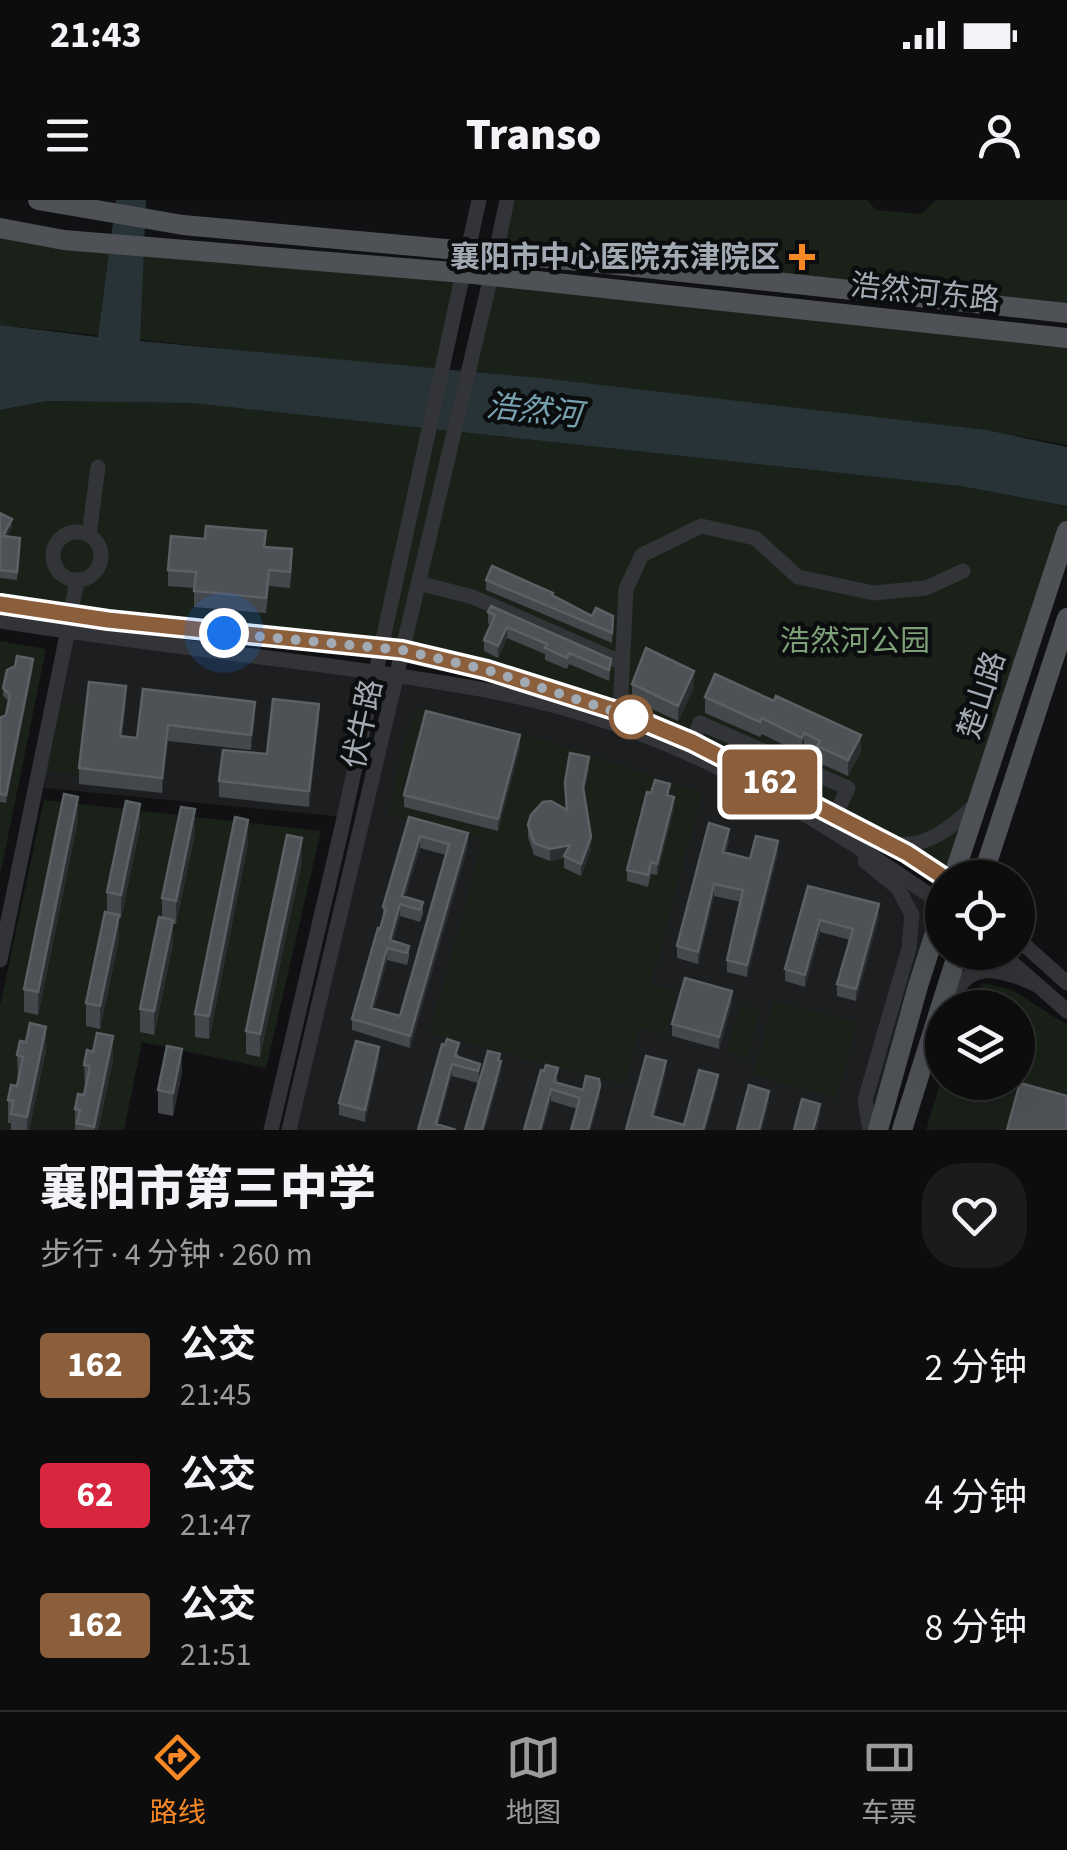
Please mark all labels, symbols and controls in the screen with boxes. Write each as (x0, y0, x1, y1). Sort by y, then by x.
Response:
text: 21:43 (50, 8, 142, 62)
text: Transo (466, 103, 601, 167)
icon: menu (40, 108, 95, 163)
icon: person (972, 108, 1027, 163)
place label: 襄阳市中心医院东津院区 (450, 236, 780, 279)
marker: 襄阳市中心医院东津院区 (789, 244, 815, 270)
street label: 浩然河东路 (848, 264, 1002, 322)
water label: 浩然河 (484, 383, 590, 440)
your location (199, 608, 249, 658)
park label: 浩然河公园 (780, 620, 930, 663)
street label: 楚山路 (948, 646, 1016, 744)
street label: 伏牛路 (333, 676, 393, 772)
unlabelled marker (610, 696, 652, 738)
line badge: 162 (712, 750, 828, 814)
text: 162 (742, 757, 798, 807)
map controls (925, 860, 1035, 1100)
button: locate (925, 860, 1035, 970)
button: layers (925, 990, 1035, 1100)
text: 襄阳市第三中学 (40, 1156, 376, 1224)
button: heart (922, 1163, 1027, 1268)
text: 步行 · 4 分钟 · 260 m (40, 1232, 312, 1278)
text: 公交 (180, 1318, 256, 1372)
text: 162 (67, 1340, 123, 1390)
text: 2 分钟 (925, 1341, 1027, 1395)
text: 21:45 (180, 1372, 252, 1418)
text: 公交 (180, 1448, 256, 1502)
text: 62 (77, 1470, 113, 1520)
text: 4 分钟 (925, 1471, 1027, 1525)
text: 21:47 (180, 1502, 252, 1548)
text: 公交 (180, 1578, 256, 1632)
text: 162 (67, 1600, 123, 1650)
text: 8 分钟 (925, 1601, 1027, 1655)
text: 21:51 (180, 1632, 252, 1678)
tab: 路线 (150, 1730, 206, 1833)
tab: 地图 (505, 1730, 561, 1833)
tab: 车票 (861, 1730, 917, 1833)

